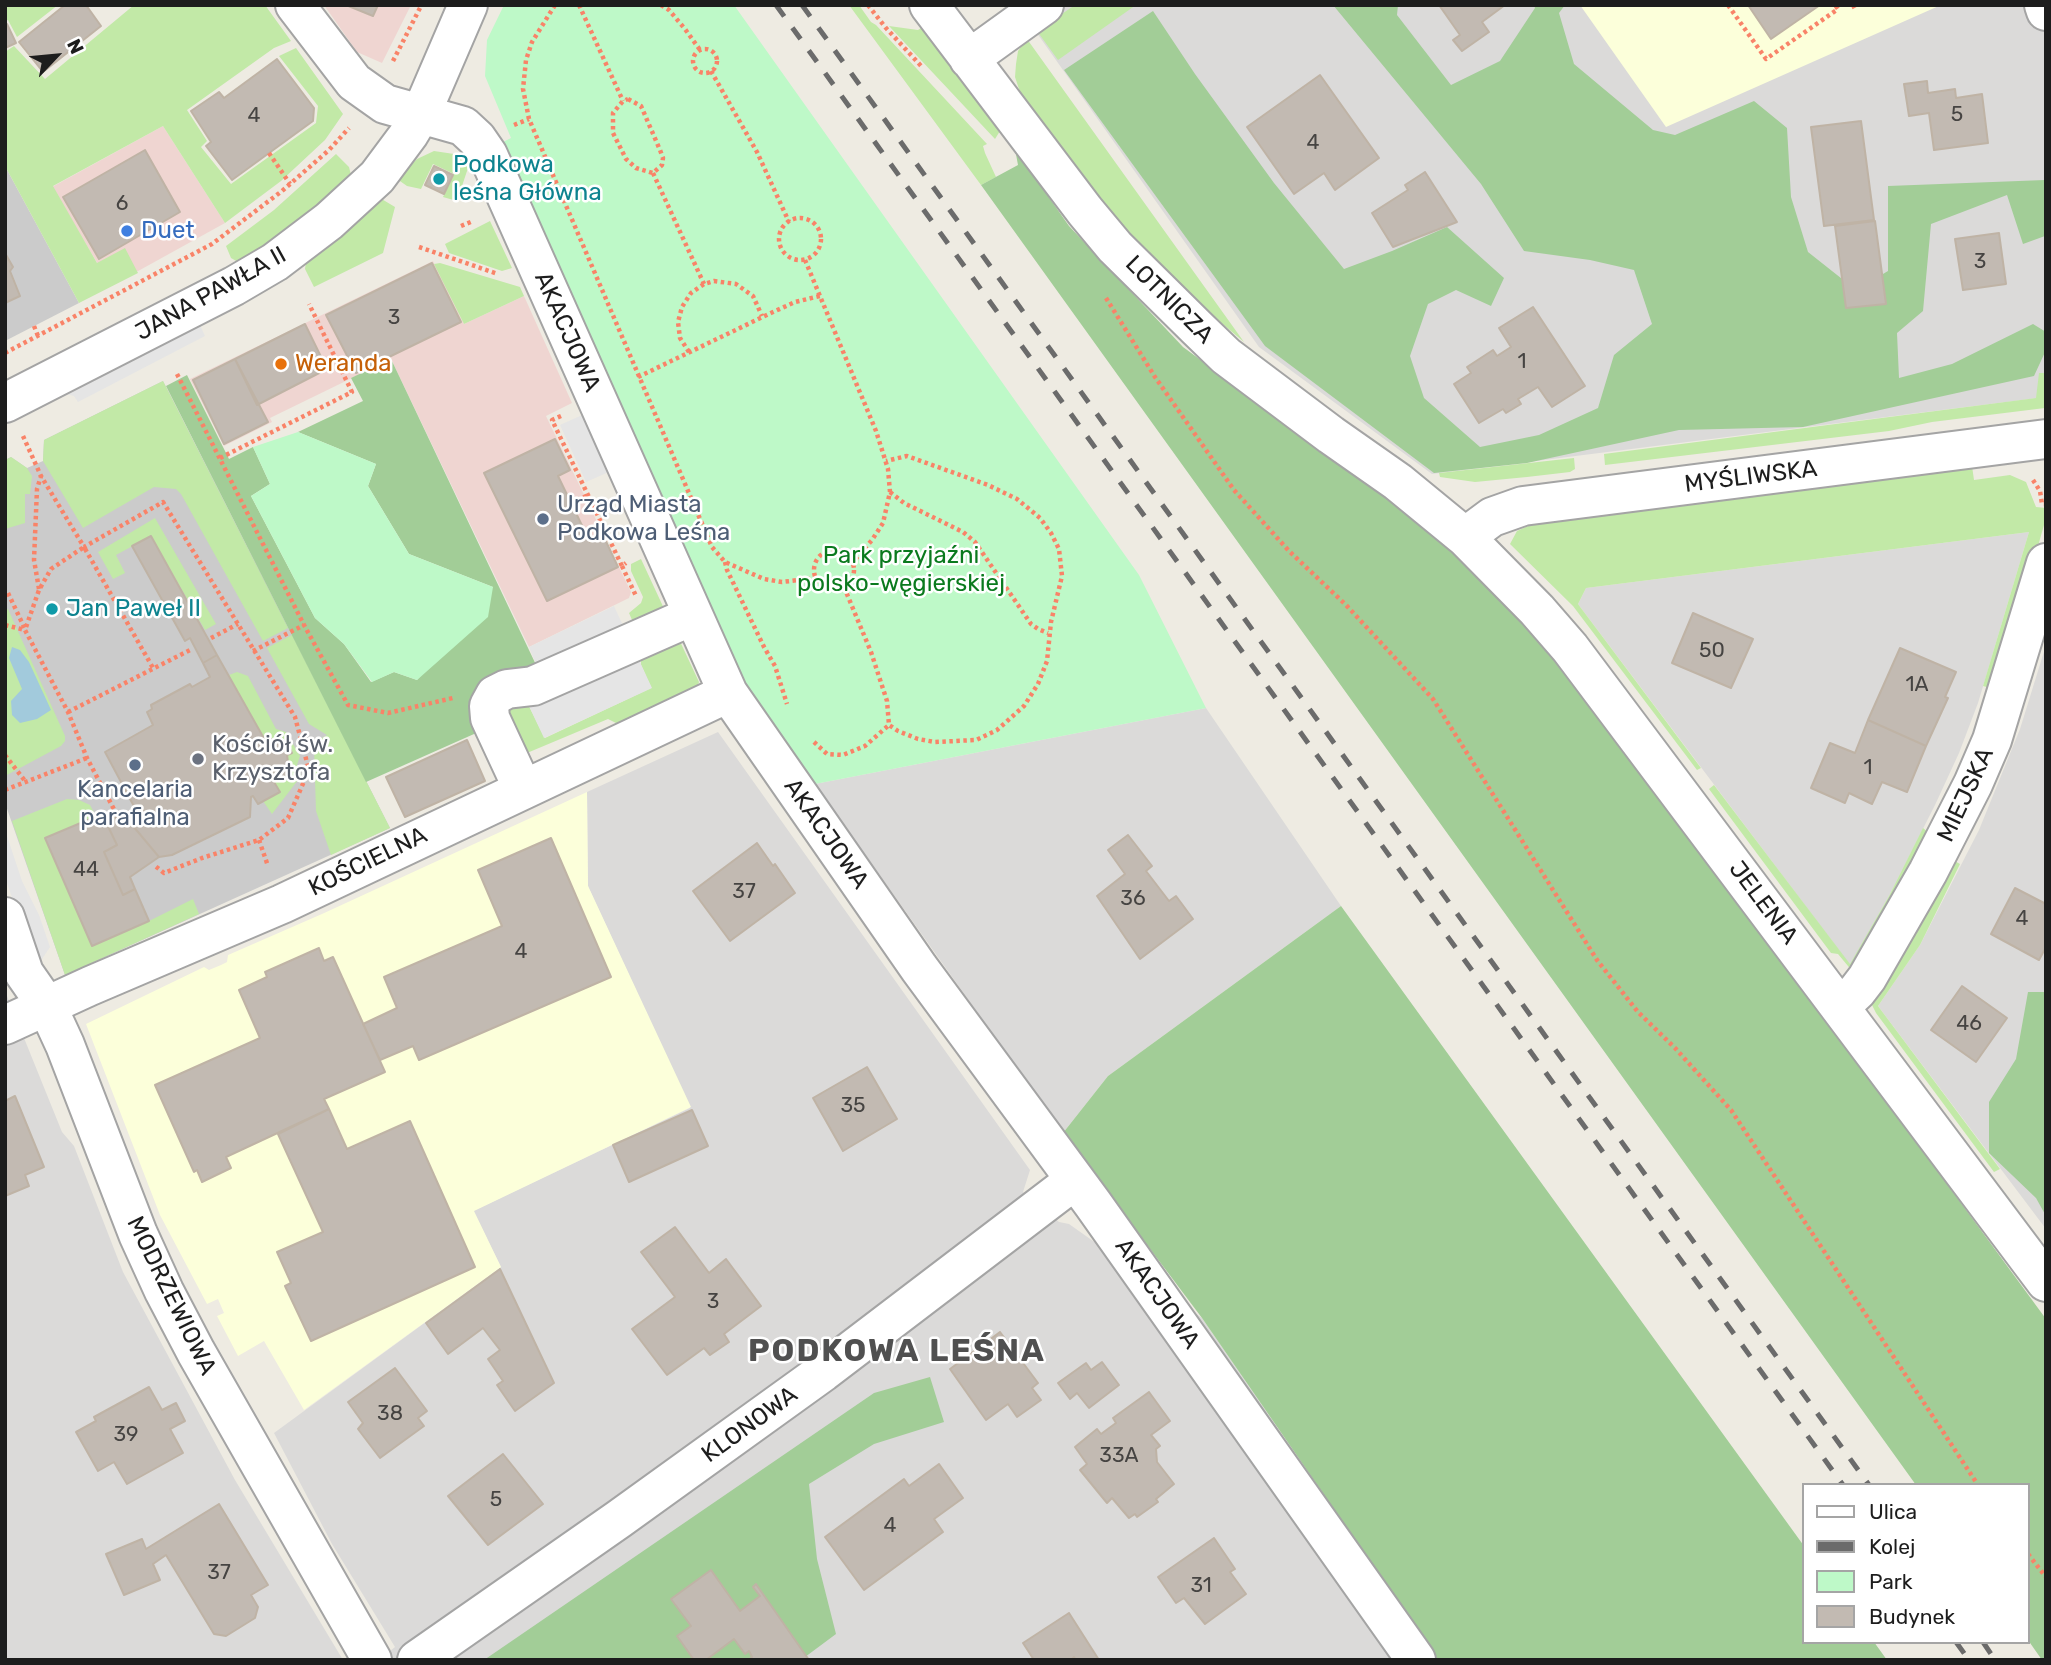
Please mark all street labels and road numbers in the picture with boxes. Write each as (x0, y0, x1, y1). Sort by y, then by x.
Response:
street label: JANA PAWŁA II (131, 241, 291, 347)
street label: LOTNICZA (1119, 250, 1219, 350)
street label: AKACJOWA (528, 268, 606, 396)
street label: MYŚLIWSKA (1683, 455, 1819, 499)
street label: MIEJSKA (1932, 743, 2000, 847)
street label: AKACJOWA (777, 773, 875, 895)
street label: KOŚCIELNA (304, 821, 432, 903)
street label: JELENIA (1722, 856, 1804, 950)
street label: MODRZEWIOWA (120, 1212, 222, 1380)
street label: AKACJOWA (1108, 1233, 1206, 1355)
street label: KLONOWA (697, 1381, 803, 1469)

